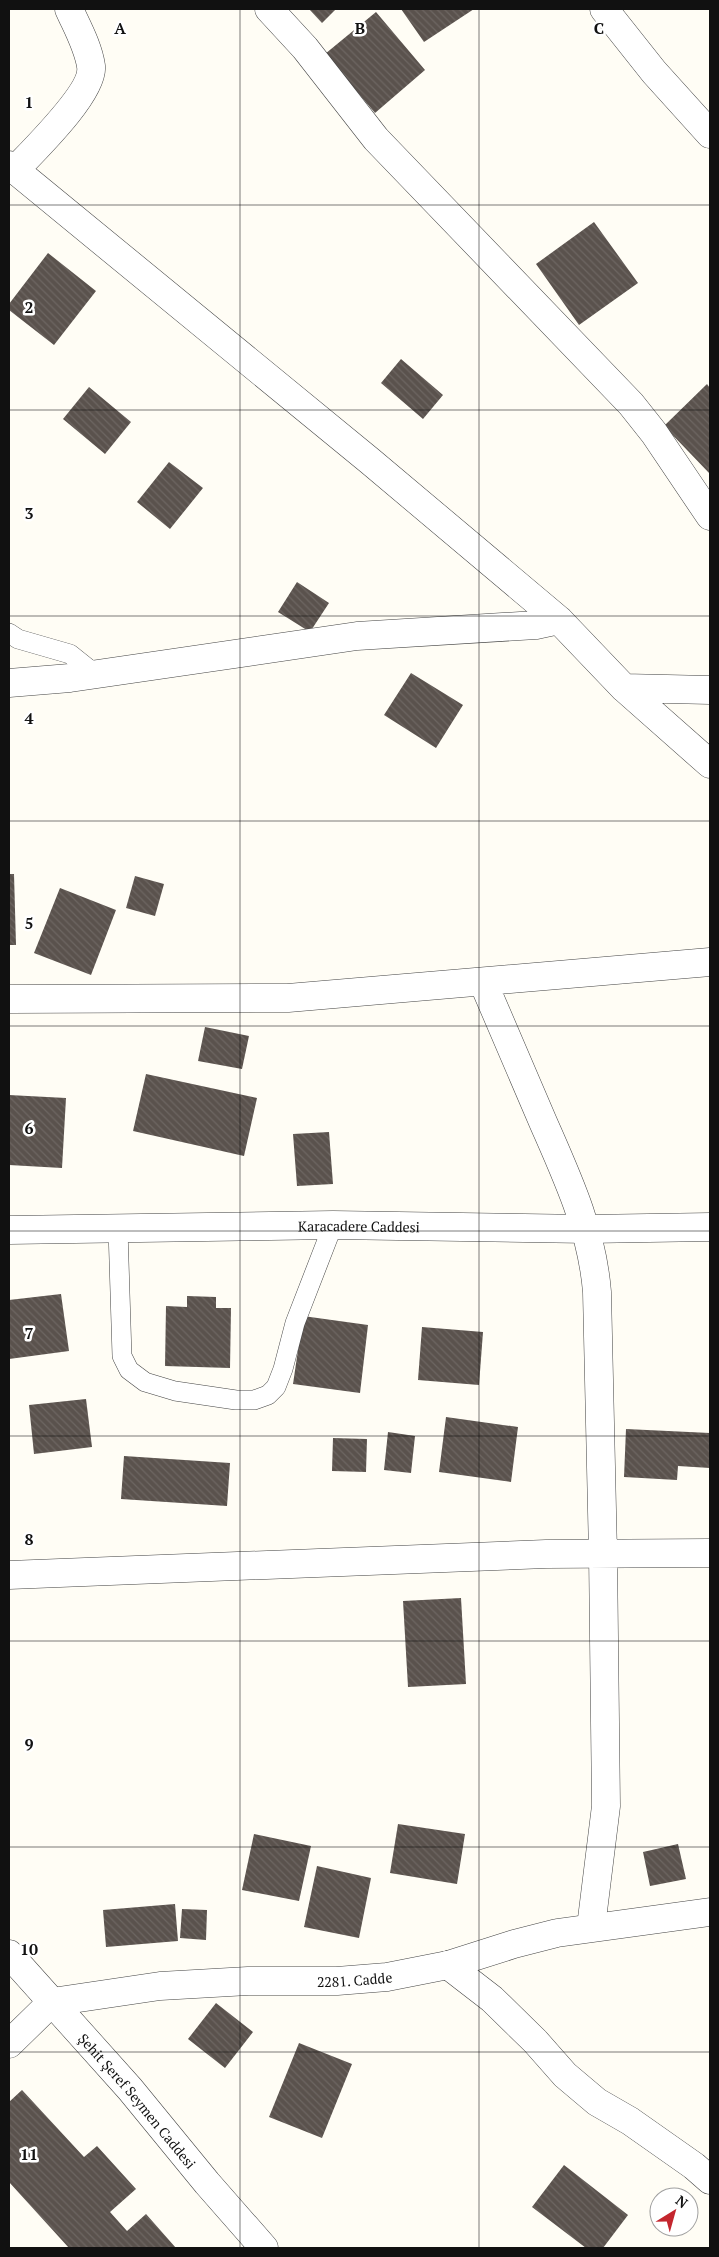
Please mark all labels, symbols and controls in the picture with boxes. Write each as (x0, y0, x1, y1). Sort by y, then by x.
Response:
text: A (114, 17, 126, 39)
text: B (355, 17, 365, 39)
text: C (594, 17, 604, 39)
text: 1 (24, 91, 34, 113)
text: 2 (24, 296, 34, 318)
text: 3 (24, 502, 34, 524)
text: 4 (24, 707, 34, 729)
text: 5 (24, 912, 34, 934)
text: 6 (24, 1117, 34, 1139)
street label: Karacadere Caddesi (298, 1215, 420, 1236)
text: 7 (24, 1322, 34, 1344)
text: 8 (24, 1528, 34, 1550)
text: 9 (24, 1733, 34, 1755)
text: 10 (20, 1938, 38, 1960)
street label: 2281. Cadde (317, 1967, 394, 1991)
street label: Şehit Şeref Seymen Caddesi (75, 2029, 201, 2172)
text: 11 (20, 2143, 38, 2165)
north arrow (649, 2187, 699, 2237)
text: N (672, 2190, 692, 2212)

